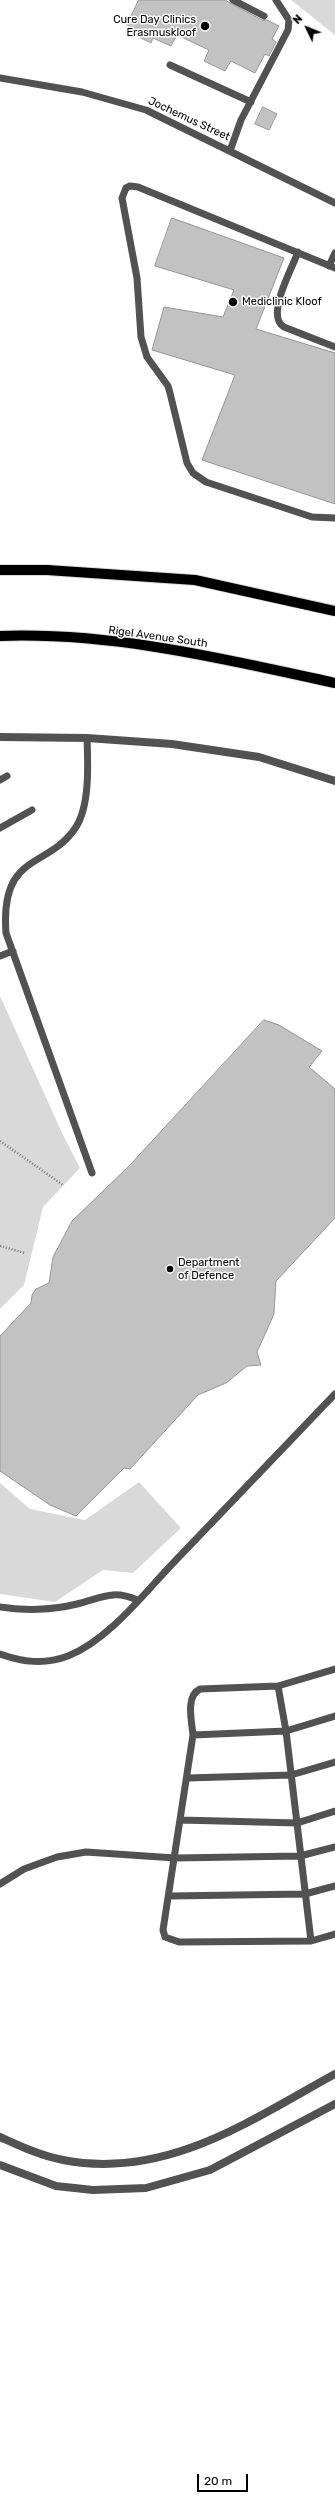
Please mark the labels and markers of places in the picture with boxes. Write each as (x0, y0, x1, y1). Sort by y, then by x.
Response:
place label: Cure Day Clinics Erasmuskloof (113, 13, 196, 39)
marker: Cure Day Clinics Erasmuskloof (199, 20, 211, 32)
place label: Mediclinic Kloof (242, 295, 322, 309)
marker: Mediclinic Kloof (227, 296, 239, 308)
place label: Department of Defence (178, 1256, 240, 1282)
marker: Department of Defence (165, 1264, 175, 1274)

